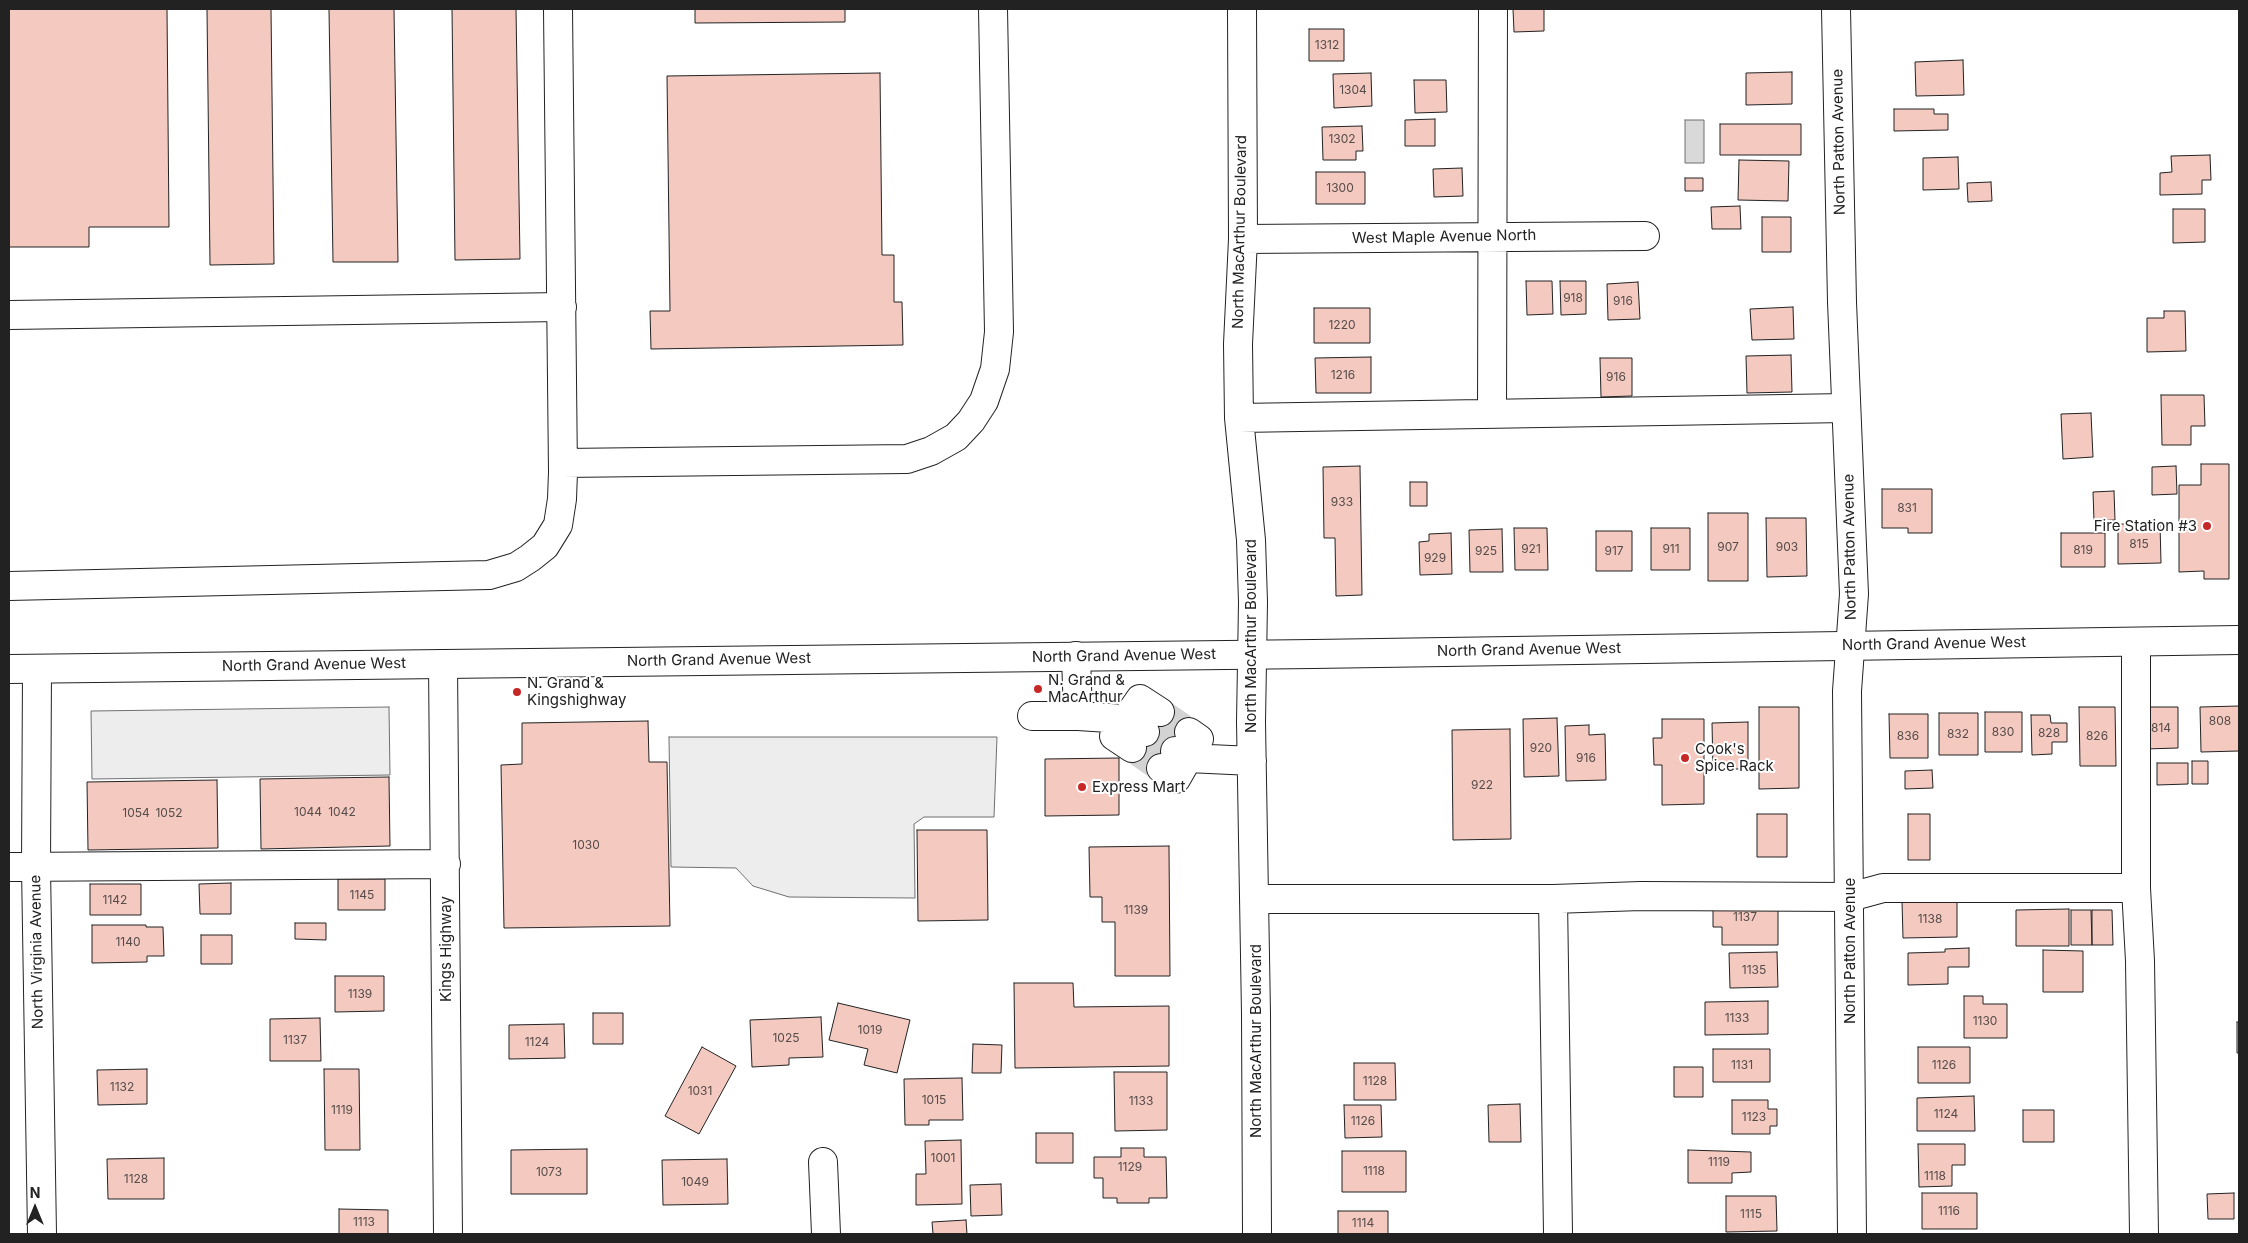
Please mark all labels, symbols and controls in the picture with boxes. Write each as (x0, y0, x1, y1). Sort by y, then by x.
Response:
house number: 1312 (1315, 38, 1339, 52)
street label: North Patton Avenue (1829, 69, 1849, 215)
house number: 1304 (1339, 83, 1367, 97)
house number: 1302 (1328, 132, 1356, 146)
street label: North MacArthur Boulevard (1229, 135, 1251, 329)
house number: 1300 (1326, 181, 1354, 195)
street label: West Maple Avenue North (1352, 226, 1536, 248)
house number: 918 (1563, 291, 1583, 305)
house number: 916 (1613, 294, 1633, 308)
house number: 1220 (1328, 318, 1356, 332)
house number: 1216 (1331, 368, 1355, 382)
house number: 916 (1606, 370, 1626, 384)
street label: North Patton Avenue (1840, 474, 1860, 620)
house number: 933 (1331, 495, 1353, 509)
house number: 831 (1897, 501, 1917, 515)
place label: Fire Station #3 (2094, 517, 2197, 535)
marker: Fire Station #3 (2201, 520, 2213, 532)
house number: 815 (2129, 537, 2149, 551)
street label: North MacArthur Boulevard (1242, 539, 1260, 733)
house number: 907 (1717, 540, 1739, 554)
house number: 903 (1776, 540, 1798, 554)
house number: 921 (1521, 542, 1541, 556)
house number: 911 (1662, 542, 1680, 556)
house number: 819 (2073, 543, 2093, 557)
house number: 925 (1475, 544, 1497, 558)
house number: 917 (1604, 544, 1624, 558)
house number: 929 (1424, 551, 1446, 565)
street label: North Grand Avenue West (1842, 633, 2026, 655)
street label: North Grand Avenue West (1437, 639, 1621, 661)
street label: North Grand Avenue West (1032, 645, 1216, 667)
street label: North Grand Avenue West (627, 649, 811, 671)
street label: North Grand Avenue West (222, 654, 406, 676)
place label: N. Grand & MacArthur (1048, 671, 1125, 706)
place label: N. Grand & Kingshighway (527, 674, 626, 709)
marker: N. Grand & MacArthur (1032, 683, 1044, 695)
marker: N. Grand & Kingshighway (511, 686, 523, 698)
house number: 808 (2209, 714, 2231, 728)
house number: 814 (2151, 721, 2171, 735)
house number: 830 (1992, 725, 2014, 739)
house number: 828 (2038, 726, 2060, 740)
house number: 832 (1947, 727, 1969, 741)
house number: 836 (1897, 729, 1919, 743)
house number: 826 (2086, 729, 2108, 743)
place label: Cook's Spice Rack (1695, 740, 1774, 775)
house number: 920 (1530, 741, 1552, 755)
house number: 916 (1576, 751, 1596, 765)
marker: Cook's Spice Rack (1679, 752, 1691, 764)
place label: Express Mart (1092, 778, 1185, 796)
house number: 922 (1471, 778, 1493, 792)
marker: Express Mart (1076, 781, 1088, 793)
house number: 1044 (294, 805, 322, 819)
house number: 1042 (328, 805, 356, 819)
house number: 1054 (122, 806, 150, 820)
house number: 1052 (155, 806, 183, 820)
house number: 1030 (572, 838, 600, 852)
street label: North Virginia Avenue (27, 875, 47, 1029)
street label: North Patton Avenue (1841, 878, 1859, 1024)
house number: 1145 (350, 888, 374, 902)
house number: 1142 (103, 893, 127, 907)
street label: Kings Highway (437, 896, 455, 1002)
house number: 1139 (1124, 903, 1148, 917)
house number: 1137 (1733, 910, 1757, 924)
house number: 1138 (1918, 912, 1942, 926)
house number: 1140 (115, 935, 141, 949)
street label: North MacArthur Boulevard (1247, 944, 1265, 1138)
house number: 1135 (1742, 963, 1766, 977)
house number: 1139 (348, 987, 372, 1001)
house number: 1133 (1725, 1011, 1749, 1025)
house number: 1130 (1973, 1014, 1997, 1028)
house number: 1019 (858, 1023, 882, 1037)
house number: 1025 (772, 1031, 800, 1045)
house number: 1137 (283, 1033, 307, 1047)
house number: 1124 (525, 1035, 549, 1049)
house number: 1131 (1731, 1058, 1753, 1072)
house number: 1126 (1932, 1058, 1956, 1072)
house number: 1128 (1363, 1074, 1387, 1088)
house number: 1132 (110, 1080, 134, 1094)
house number: 1031 (688, 1084, 712, 1098)
house number: 1015 (922, 1093, 946, 1107)
house number: 1133 (1129, 1094, 1153, 1108)
house number: 1119 (331, 1103, 353, 1117)
house number: 1124 (1934, 1107, 1958, 1121)
house number: 1123 (1742, 1110, 1766, 1124)
house number: 1126 (1351, 1114, 1375, 1128)
house number: 1001 (931, 1151, 955, 1165)
house number: 1119 (1708, 1155, 1730, 1169)
house number: 1129 (1118, 1160, 1142, 1174)
house number: 1118 (1363, 1164, 1385, 1178)
house number: 1073 (536, 1165, 562, 1179)
house number: 1118 (1924, 1169, 1946, 1183)
house number: 1128 (124, 1172, 148, 1186)
house number: 1049 (681, 1175, 709, 1189)
north arrow (10, 1183, 60, 1233)
text: N (30, 1184, 40, 1201)
house number: 1116 (1938, 1204, 1960, 1218)
house number: 1115 (1740, 1207, 1762, 1221)
house number: 1113 (353, 1215, 375, 1229)
house number: 1114 (1352, 1216, 1374, 1230)

